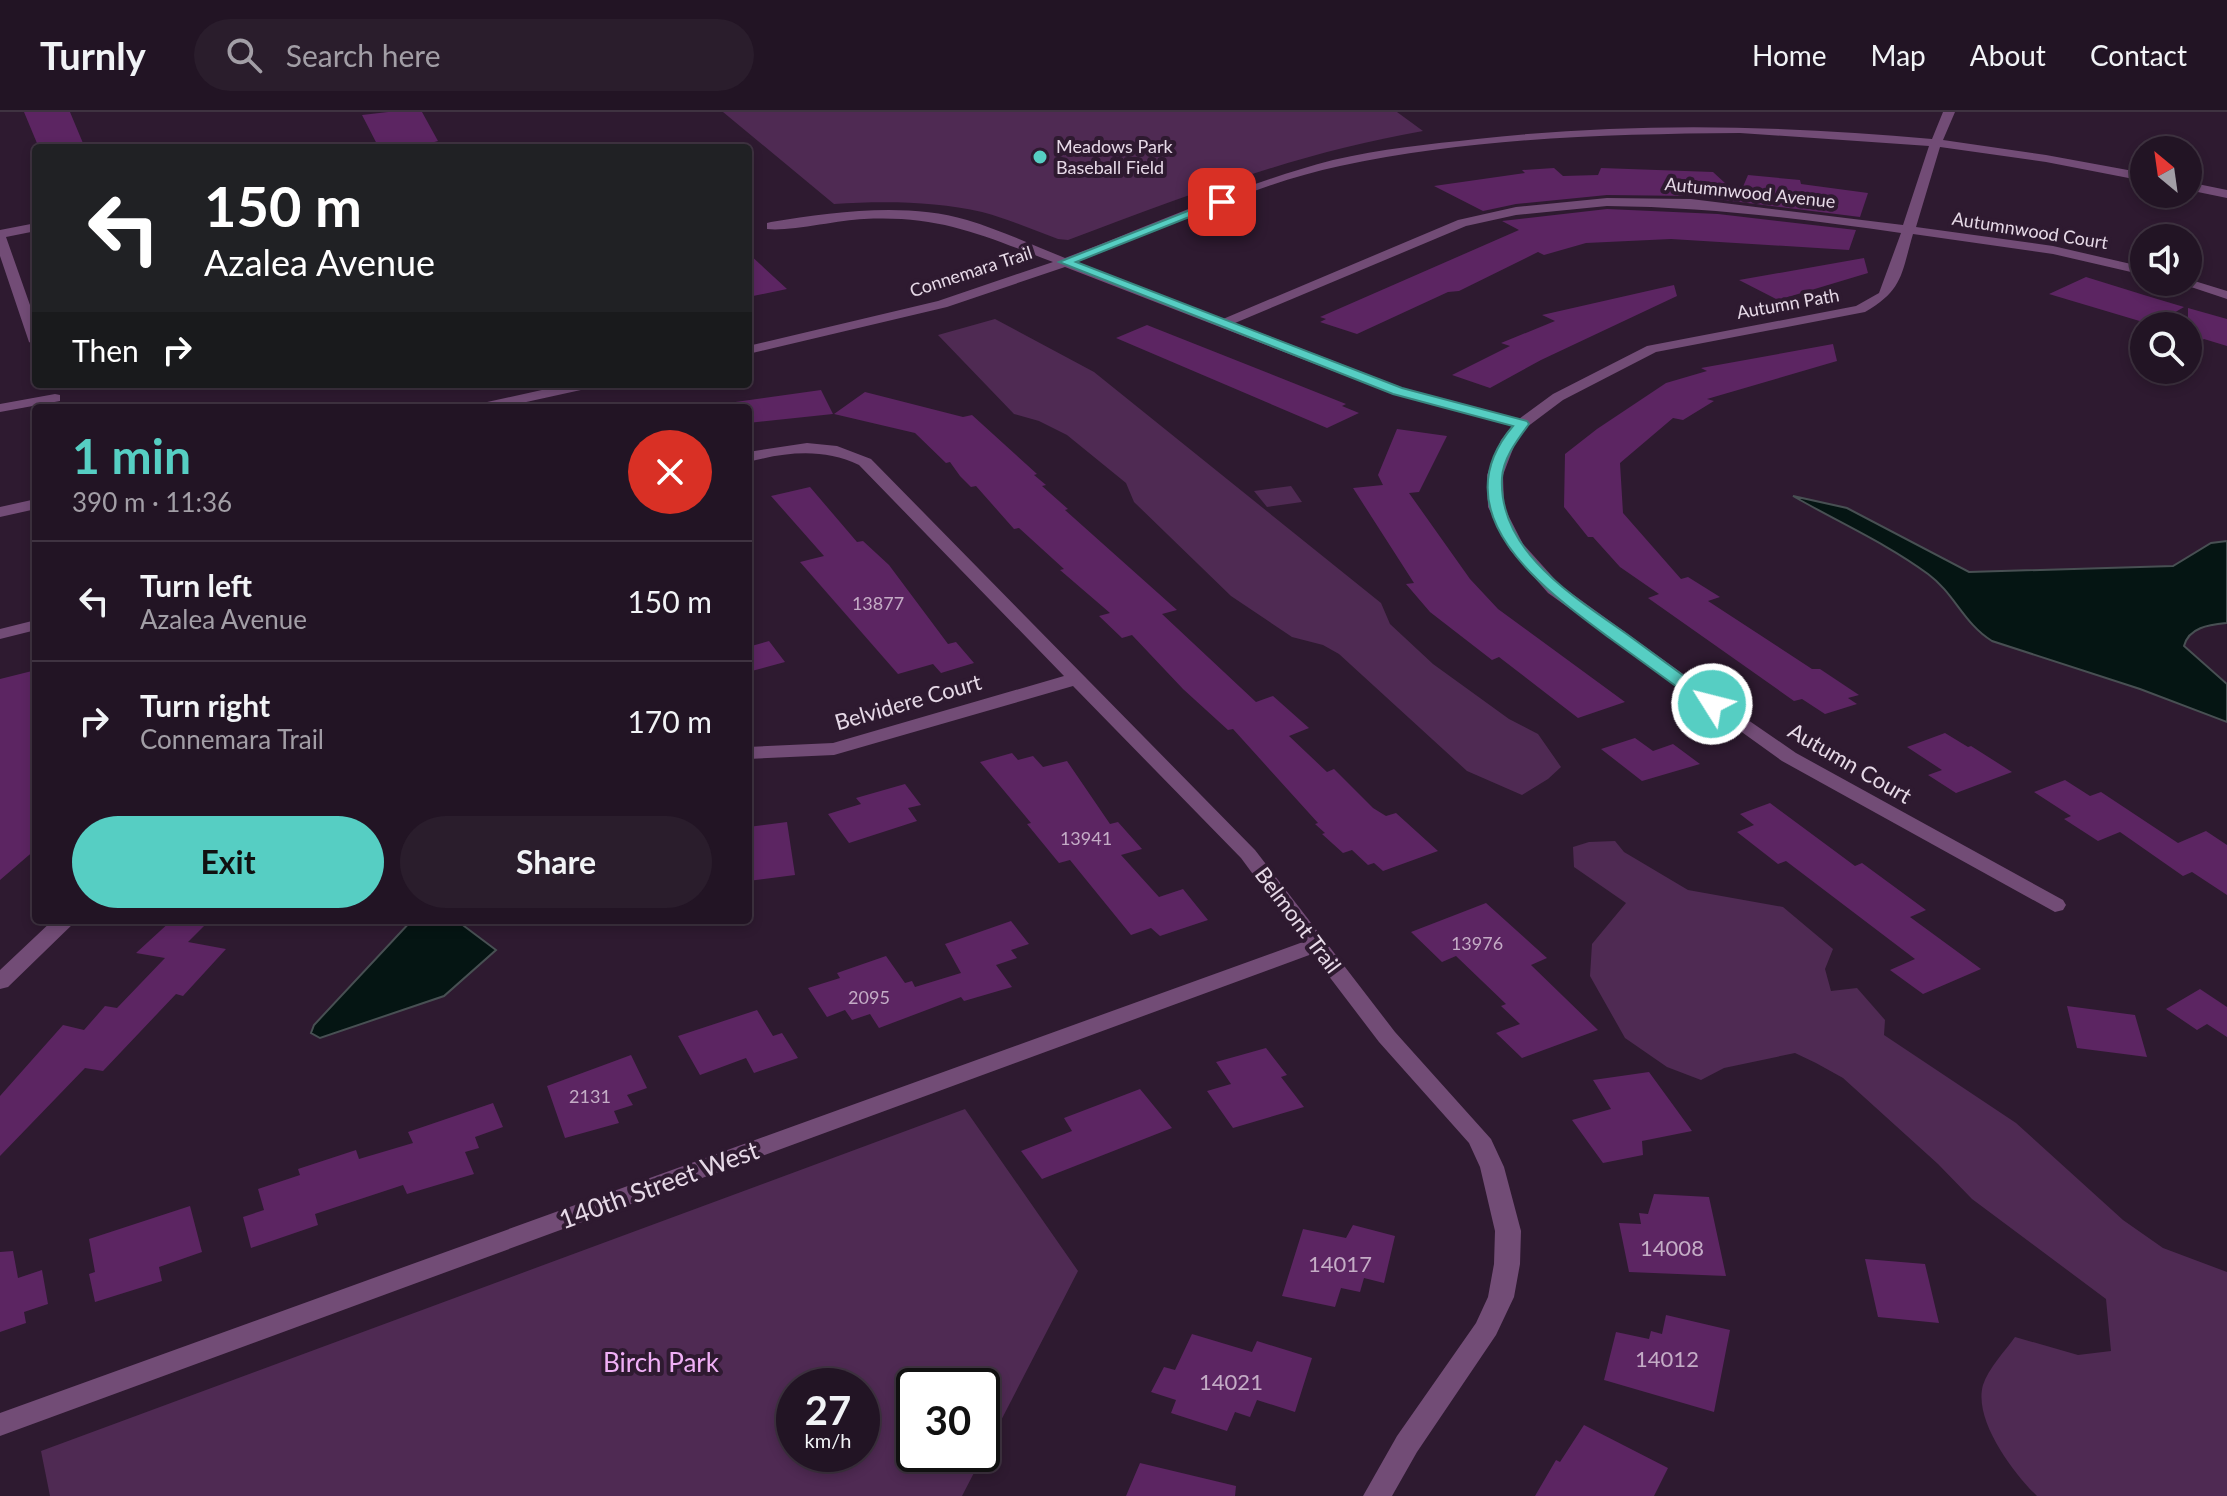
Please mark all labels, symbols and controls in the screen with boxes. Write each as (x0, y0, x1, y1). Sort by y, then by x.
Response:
search box (194, 19, 754, 91)
text: Turnly (40, 32, 146, 78)
icon: search (222, 33, 266, 77)
text: Search here (286, 37, 441, 73)
text: Home (1752, 38, 1827, 72)
text: Map (1871, 38, 1926, 72)
text: About (1970, 38, 2046, 72)
text: Contact (2090, 38, 2187, 72)
place label: Meadows Park Baseball Field (1056, 135, 1174, 178)
north arrow (2130, 136, 2202, 208)
map controls (2130, 136, 2202, 384)
marker: Meadows Park Baseball Field (1031, 148, 1049, 166)
pin (1188, 168, 1256, 236)
text: 150 m (204, 172, 362, 239)
street label: Autumnwood Avenue (1664, 172, 1836, 212)
icon: left (72, 176, 176, 280)
icon: arrive (1200, 180, 1244, 224)
street label: Autumnwood Court (1951, 207, 2110, 253)
button: sound (2130, 224, 2202, 296)
text: Azalea Avenue (204, 240, 435, 284)
street label: Connemara Trail (907, 241, 1035, 301)
street label: Autumn Path (1735, 283, 1841, 323)
button: search (2130, 312, 2202, 384)
icon: right (155, 328, 199, 372)
text: Then (72, 332, 139, 368)
text: 1 min (72, 427, 191, 484)
button: close (628, 430, 712, 514)
text: 390 m · 11:36 (72, 486, 232, 518)
text: Turn left (140, 567, 252, 603)
icon: left (72, 579, 116, 623)
text: 150 m (627, 583, 712, 619)
house number: 13877 (852, 592, 904, 614)
text: Azalea Avenue (140, 603, 307, 635)
position arrow (1670, 662, 1754, 746)
street label: Belvidere Court (831, 668, 984, 735)
text: Turn right (140, 687, 270, 723)
icon: right (72, 699, 116, 743)
text: 170 m (627, 703, 712, 739)
street label: Autumn Court (1784, 716, 1917, 809)
text: Connemara Trail (140, 723, 324, 755)
button: Exit (72, 816, 384, 908)
button: Share (400, 816, 712, 908)
house number: 13941 (1060, 827, 1112, 849)
street label: Belmont Trail (1250, 861, 1347, 978)
house number: 13976 (1451, 932, 1503, 954)
house number: 2095 (848, 986, 890, 1008)
house number: 2131 (569, 1085, 611, 1107)
street label: 140th Street West (554, 1133, 764, 1235)
house number: 14008 (1640, 1234, 1704, 1261)
house number: 14017 (1308, 1250, 1372, 1277)
house number: 14012 (1635, 1345, 1699, 1372)
park label: Birch Park (603, 1346, 720, 1378)
speed limit sign: 30 (896, 1368, 1000, 1472)
house number: 14021 (1199, 1368, 1263, 1395)
text: 27 (805, 1386, 851, 1434)
text: km/h (805, 1428, 851, 1452)

